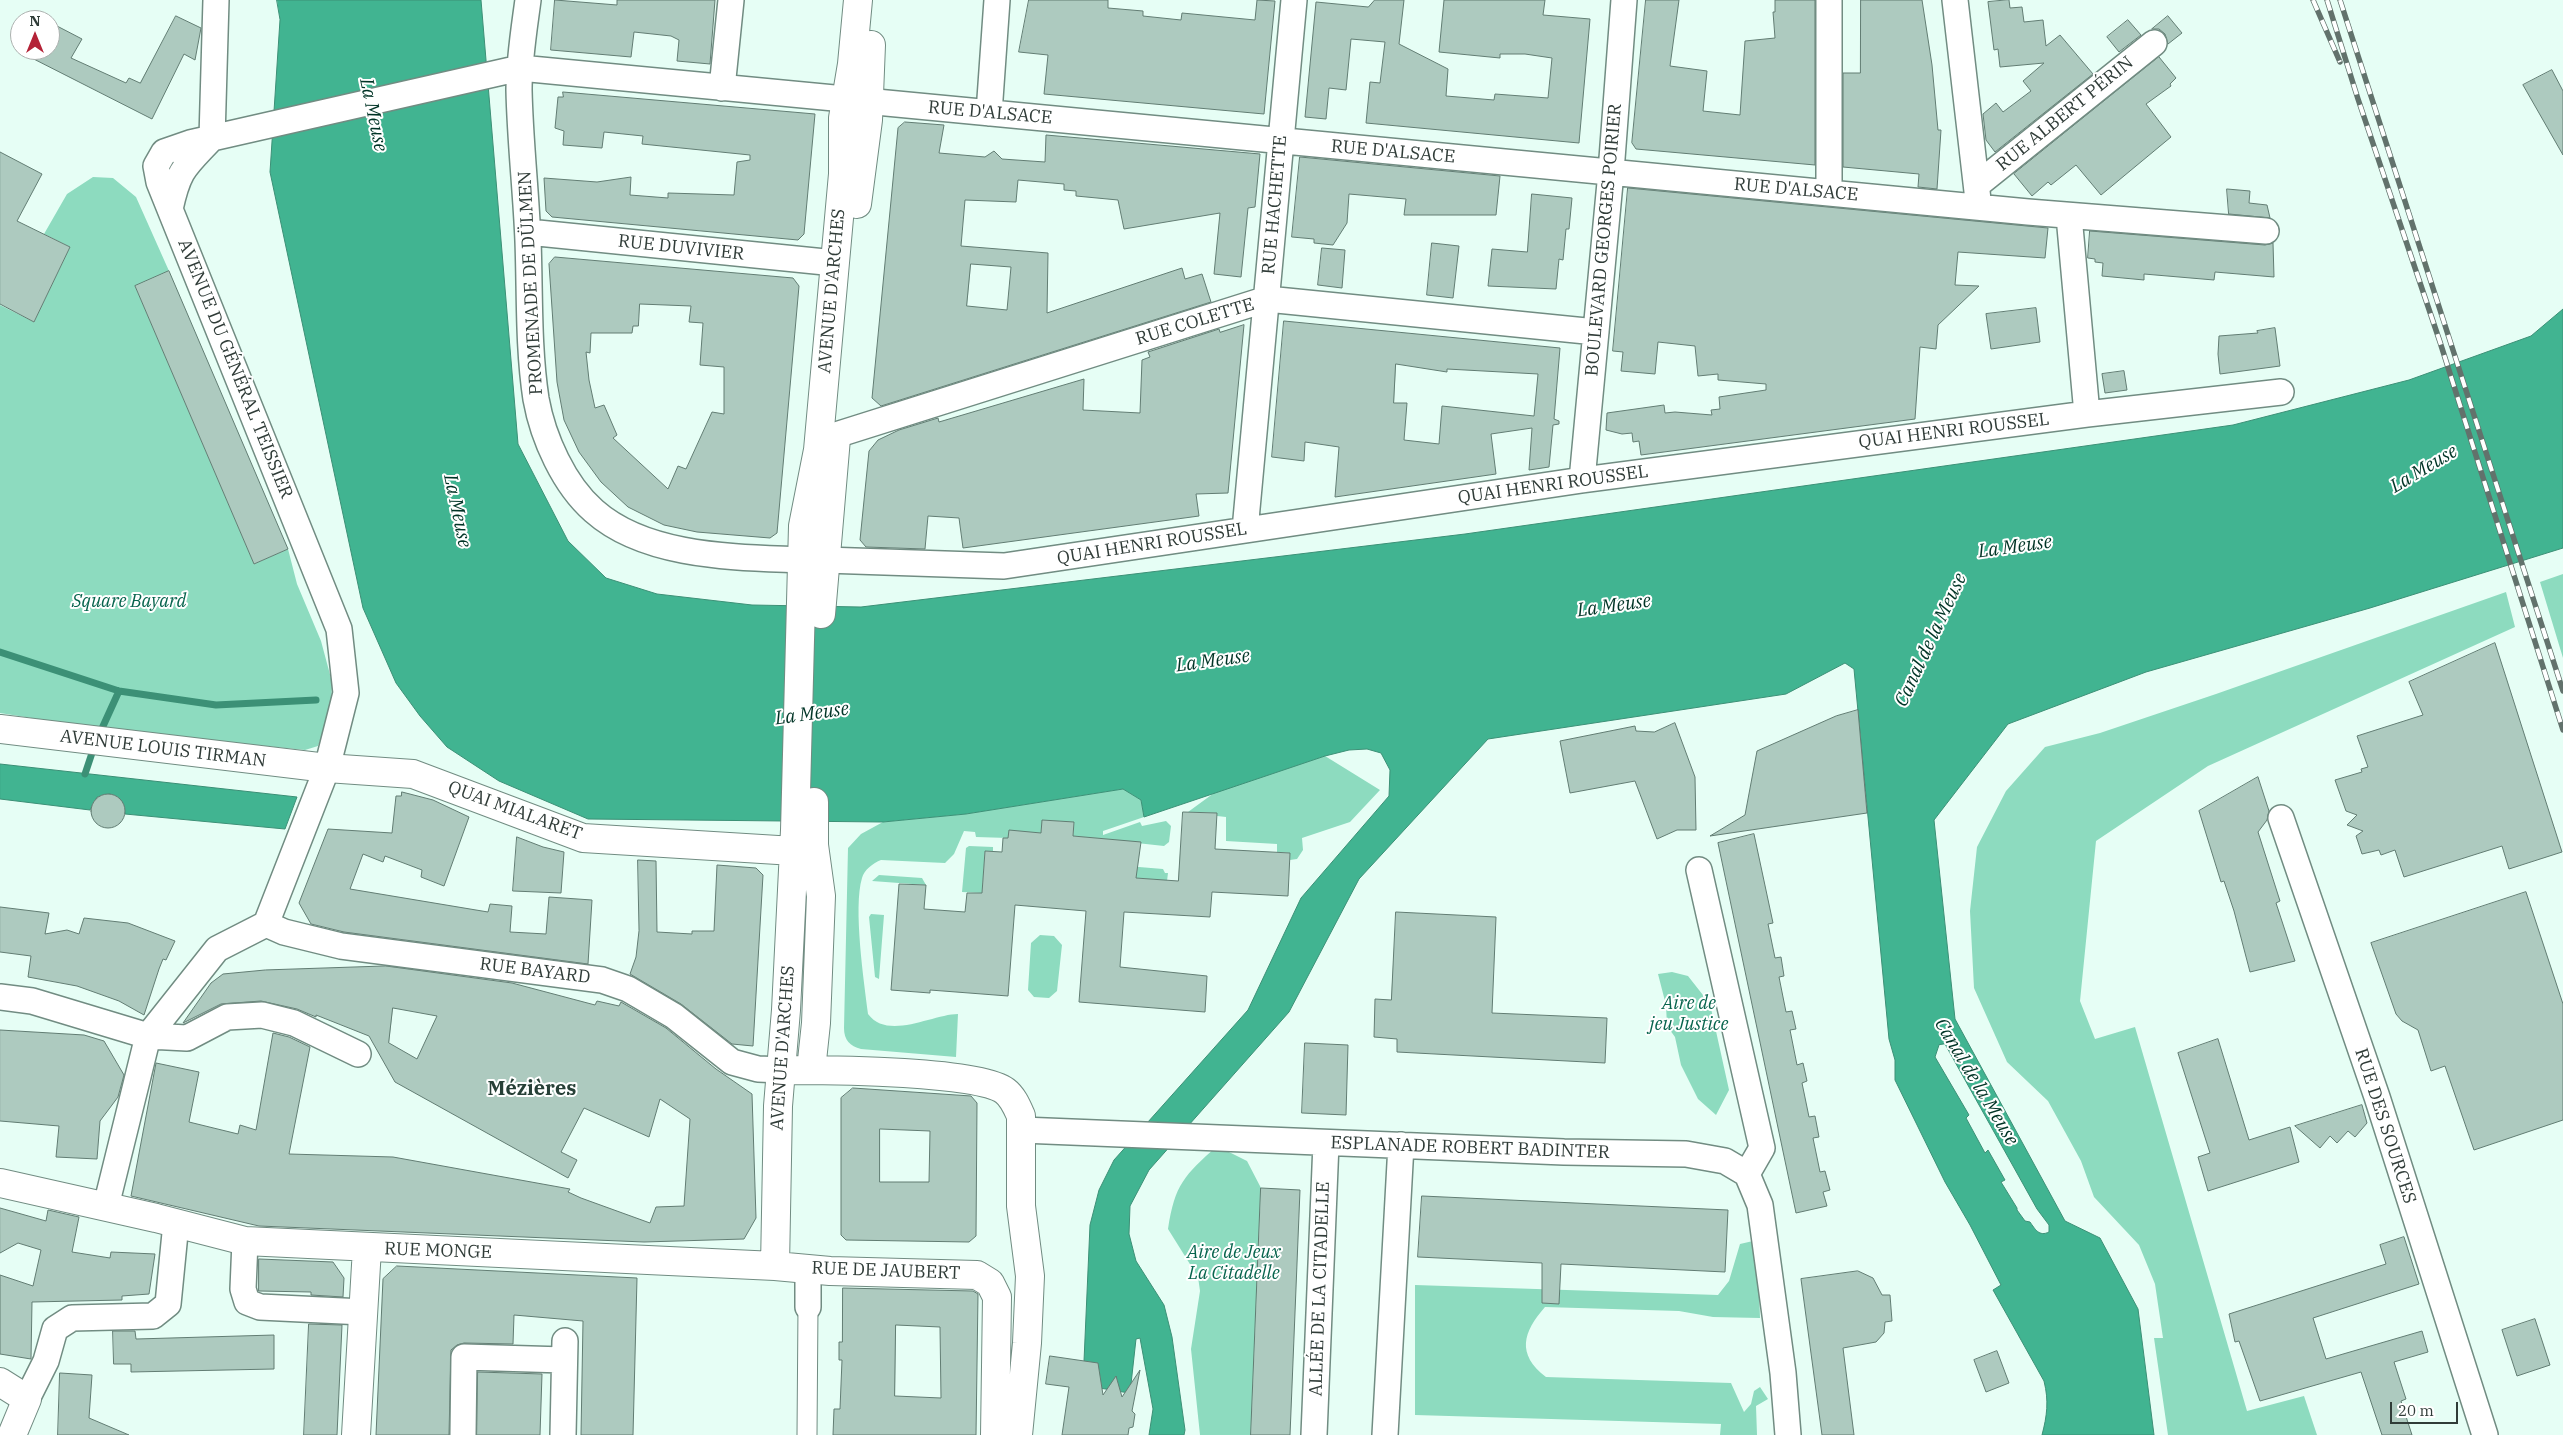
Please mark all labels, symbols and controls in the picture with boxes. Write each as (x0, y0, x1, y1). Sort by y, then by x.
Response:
north arrow (10, 10, 60, 60)
text: N (29, 12, 41, 30)
street label: RUE ALBERT PÉRIN (1992, 52, 2138, 176)
water label: La Meuse (354, 76, 392, 154)
street label: RUE D'ALSACE (927, 97, 1053, 129)
street label: BOULEVARD GEORGES POIRIER (1581, 103, 1627, 377)
street label: RUE HACHETTE (1258, 134, 1292, 276)
street label: RUE D'ALSACE (1330, 136, 1456, 168)
street label: PROMENADE DE DÜLMEN (514, 171, 548, 395)
street label: RUE D'ALSACE (1733, 174, 1859, 206)
street label: AVENUE D'ARCHES (814, 208, 850, 374)
street label: RUE DUVIVIER (617, 231, 745, 265)
street label: AVENUE DU GÉNÉRAL TEISSIER (173, 236, 297, 502)
street label: RUE COLETTE (1133, 294, 1257, 350)
street label: QUAI HENRI ROUSSEL (1857, 409, 2051, 453)
water label: La Meuse (2386, 440, 2462, 498)
street label: QUAI HENRI ROUSSEL (1456, 461, 1650, 509)
water label: La Meuse (438, 472, 476, 550)
street label: QUAI HENRI ROUSSEL (1056, 518, 1248, 570)
water label: La Meuse (1977, 531, 2053, 563)
water label: Canal de la Meuse (1890, 570, 1972, 710)
water label: La Meuse (1576, 590, 1652, 622)
park label: Square Bayard (72, 591, 186, 613)
water label: La Meuse (1175, 645, 1251, 677)
water label: La Meuse (774, 698, 850, 730)
street label: AVENUE LOUIS TIRMAN (59, 726, 267, 772)
street label: QUAI MIALARET (445, 777, 585, 845)
street label: RUE BAYARD (478, 953, 592, 989)
street label: AVENUE D'ARCHES (766, 965, 800, 1131)
park label: Aire de jeu Justice (1650, 993, 1728, 1036)
water label: Canal de la Meuse (1929, 1014, 2023, 1150)
street label: RUE DES SOURCES (2350, 1046, 2420, 1206)
district label: Mézières (488, 1077, 576, 1101)
street label: ESPLANADE ROBERT BADINTER (1330, 1132, 1610, 1164)
street label: ALLÉE DE LA CITADELLE (1305, 1181, 1335, 1397)
street label: RUE MONGE (384, 1238, 492, 1264)
park label: Aire de Jeux La Citadelle (1187, 1242, 1281, 1284)
street label: RUE DE JAUBERT (811, 1258, 961, 1284)
scale bar (2393, 1392, 2460, 1424)
text: 20 m (2398, 1401, 2434, 1420)

